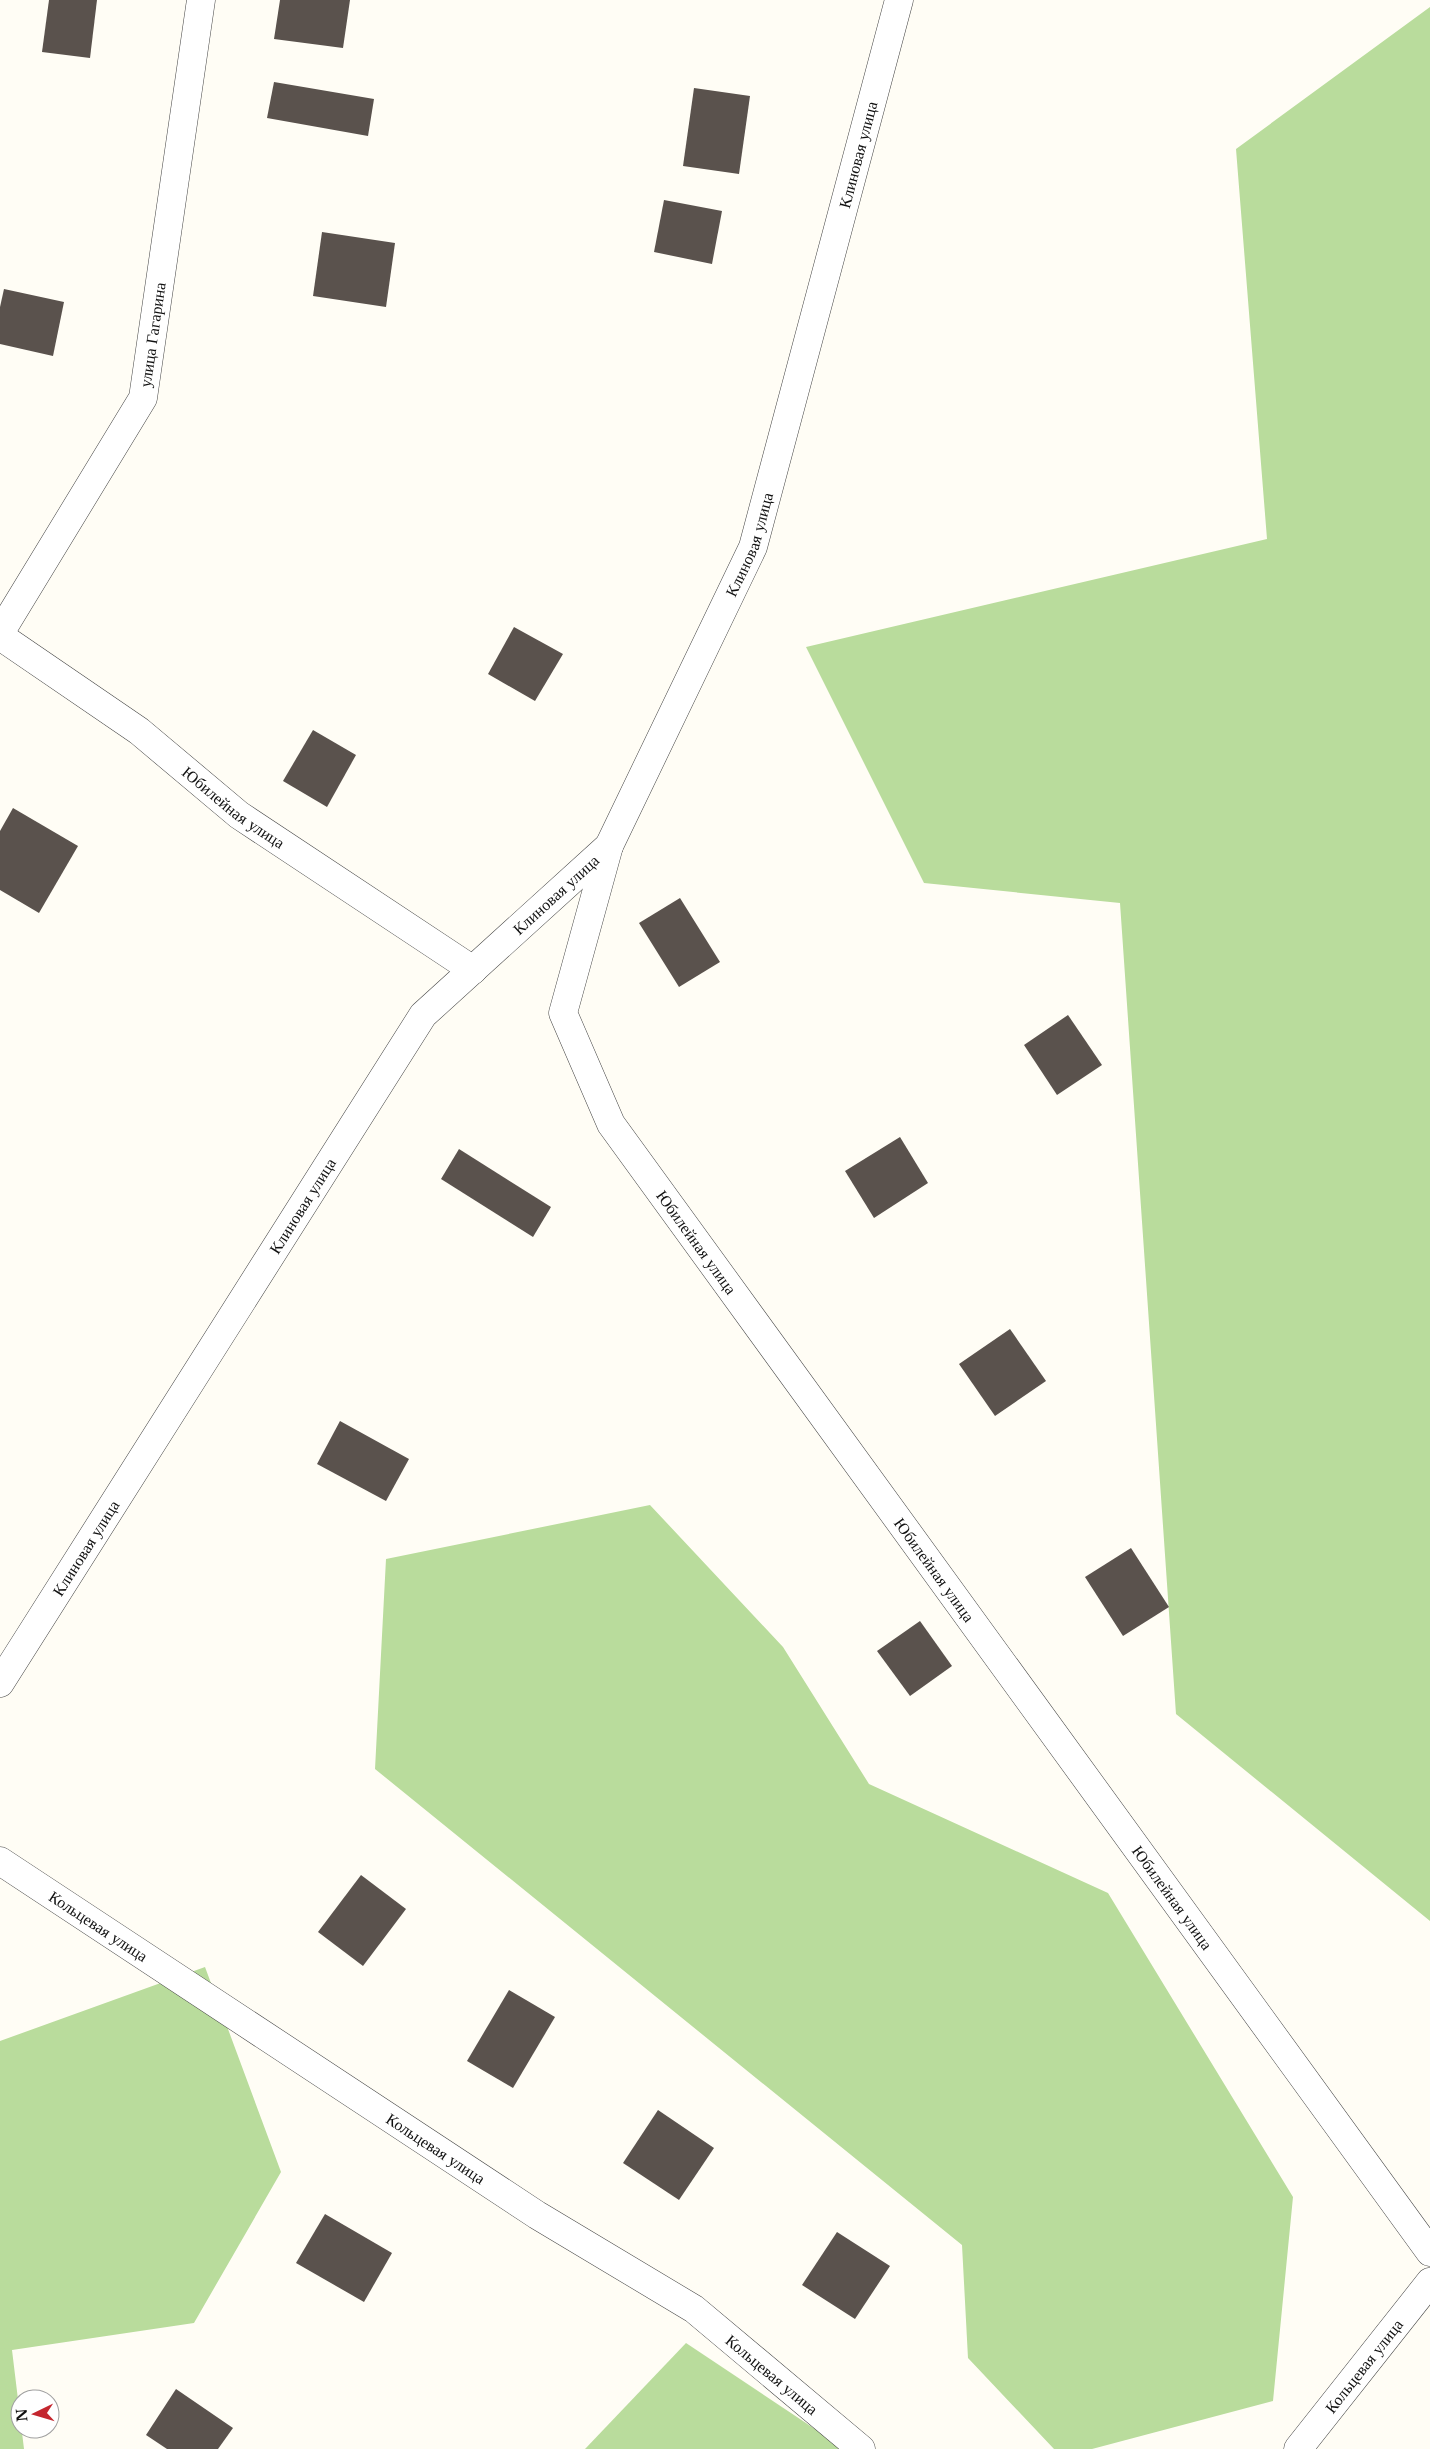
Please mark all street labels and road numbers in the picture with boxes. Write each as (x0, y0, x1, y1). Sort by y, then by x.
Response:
street label: Клиновая улица (834, 99, 882, 210)
street label: улица Гагарина (135, 281, 170, 389)
street label: Клиновая улица (721, 490, 777, 600)
street label: Юбилейная улица (178, 762, 289, 853)
street label: Клиновая улица (508, 850, 603, 939)
street label: Клиновая улица (264, 1154, 340, 1257)
street label: Юбилейная улица (652, 1186, 741, 1298)
street label: Клиновая улица (48, 1496, 123, 1600)
street label: Юбилейная улица (890, 1514, 979, 1626)
street label: Юбилейная улица (1128, 1841, 1217, 1953)
street label: Кольцевая улица (45, 1886, 152, 1966)
street label: Кольцевая улица (383, 2108, 489, 2188)
street label: Кольцевая улица (1320, 2315, 1407, 2417)
street label: Кольцевая улица (722, 2330, 822, 2419)

